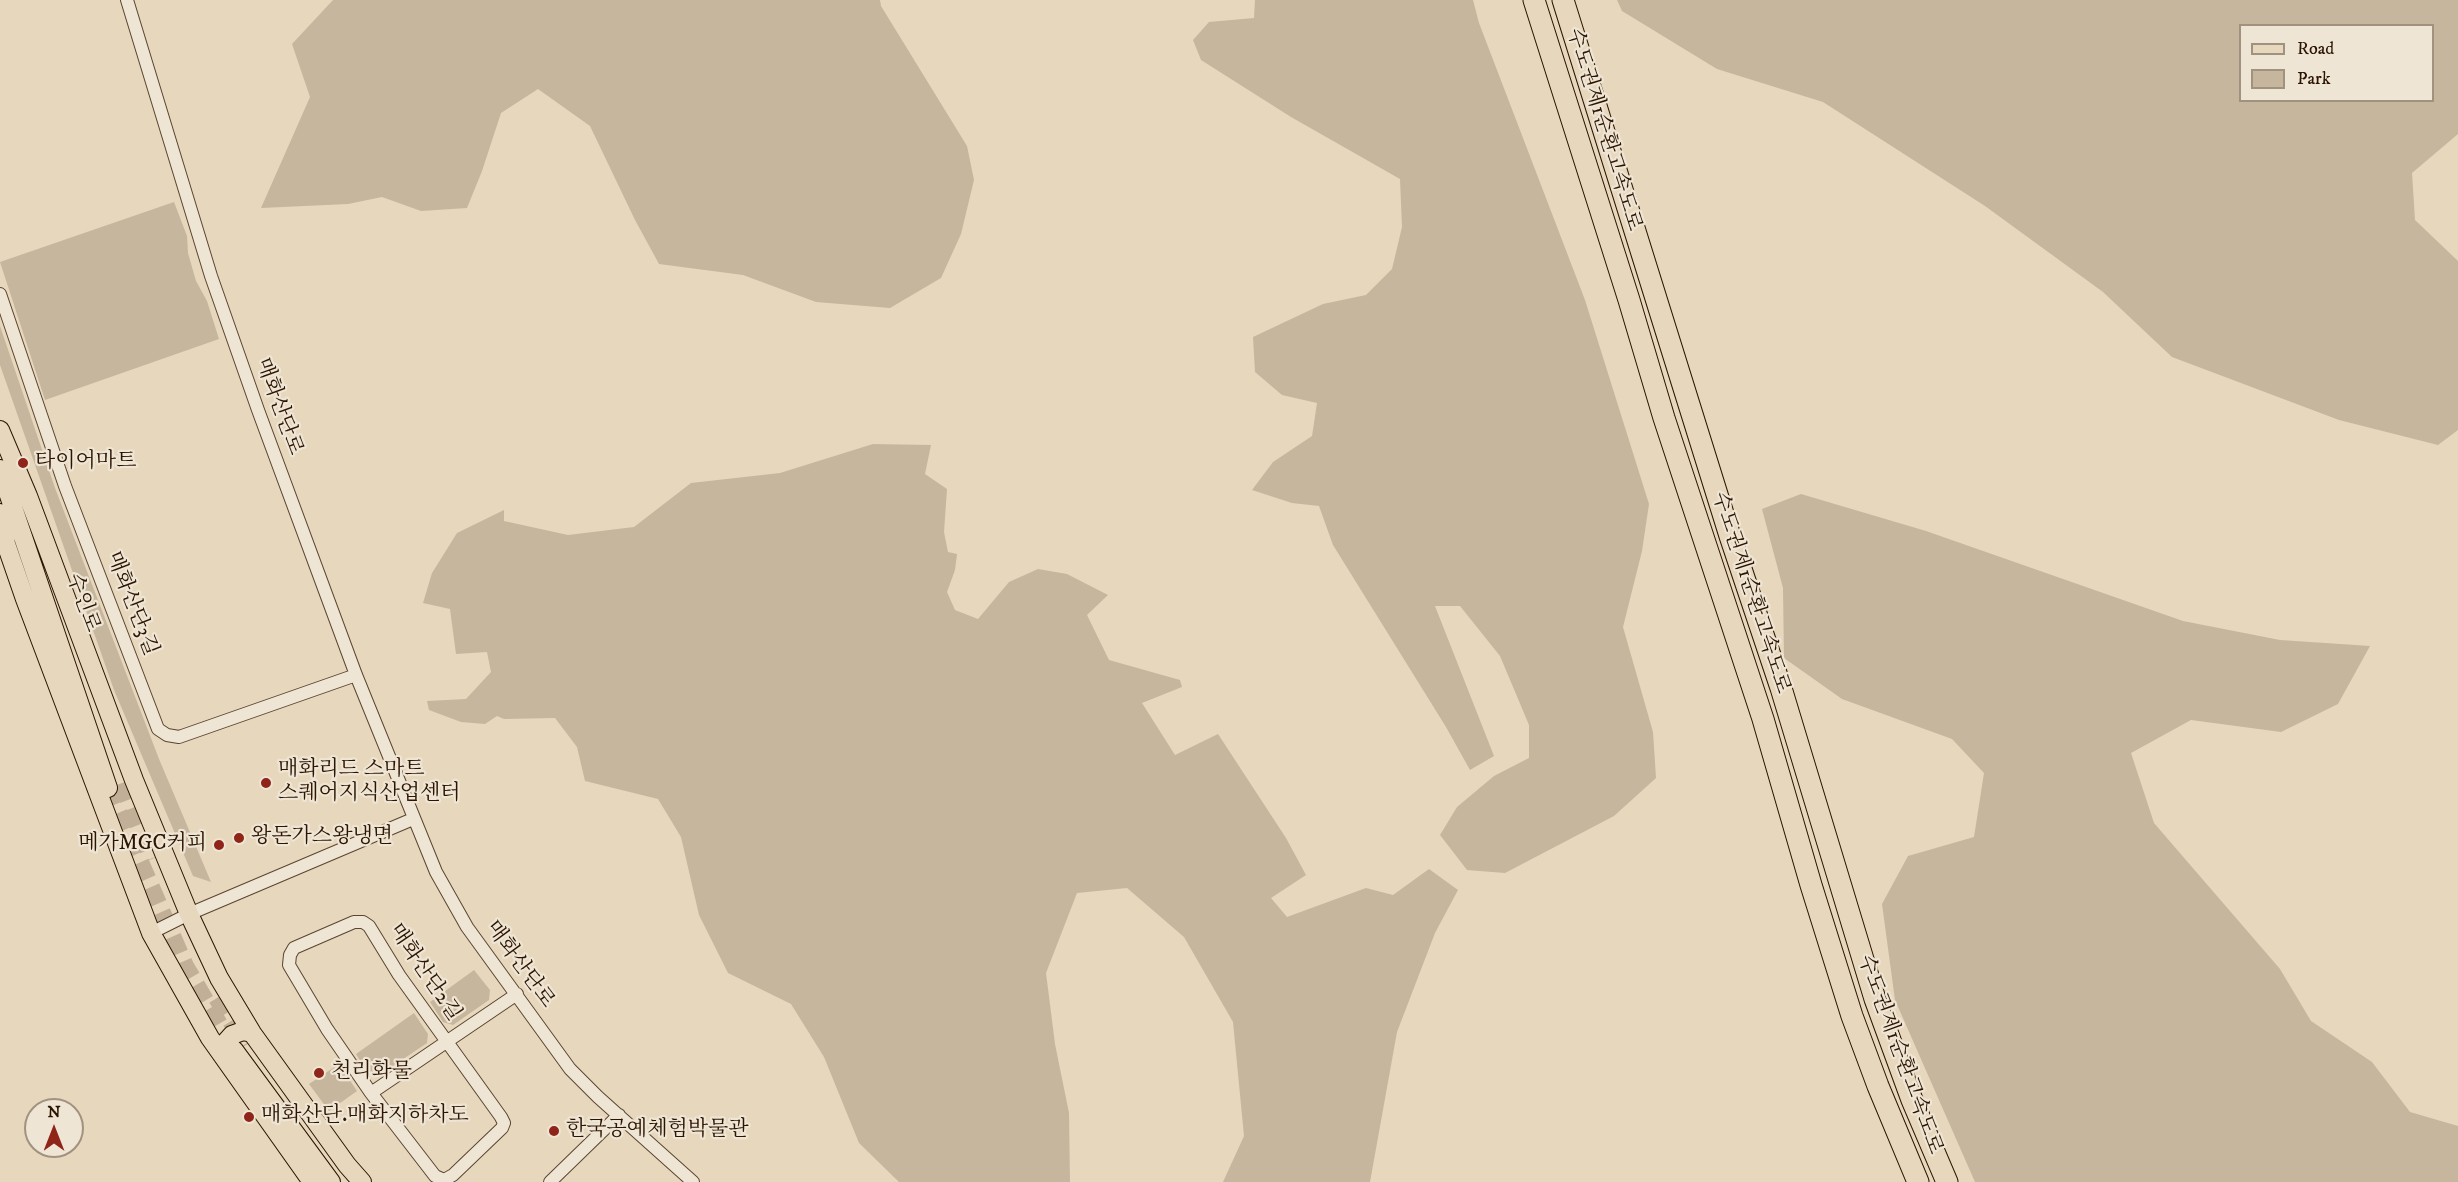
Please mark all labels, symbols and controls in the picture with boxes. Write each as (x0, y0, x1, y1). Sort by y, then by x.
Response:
legend (2239, 24, 2434, 102)
street label: 수도권제1순환고속도로 (1560, 26, 1646, 234)
text: Road (2297, 38, 2334, 60)
text: Park (2297, 68, 2331, 90)
street label: 매화산단로 (249, 355, 307, 459)
place label: 타이어마트 (35, 450, 136, 476)
marker: 타이어마트 (16, 456, 30, 470)
street label: 수도권제1순환고속도로 (1705, 489, 1795, 697)
street label: 매화산단3길 (100, 548, 162, 660)
street label: 수인로 (60, 570, 104, 636)
place label: 매화리드 스마트 스퀘어지식산업센터 (278, 758, 461, 808)
marker: 매화리드 스마트 스퀘어지식산업센터 (259, 776, 273, 790)
place label: 왕돈가스왕냉면 (251, 825, 393, 851)
marker: 왕돈가스왕냉면 (232, 831, 246, 845)
place label: 메가MGC커피 (78, 832, 207, 858)
marker: 메가MGC커피 (212, 838, 226, 852)
street label: 매화산단로 (479, 917, 559, 1013)
street label: 매화산단2길 (382, 920, 466, 1026)
street label: 수도권제1순환고속도로 (1851, 952, 1947, 1158)
place label: 천리화물 (331, 1060, 412, 1086)
marker: 천리화물 (312, 1066, 326, 1080)
north arrow (24, 1098, 84, 1158)
text: N (47, 1102, 61, 1122)
place label: 매화산단.매화지하차도 (261, 1104, 469, 1130)
marker: 매화산단.매화지하차도 (242, 1110, 256, 1124)
place label: 한국공예체험박물관 (566, 1118, 749, 1144)
marker: 한국공예체험박물관 (547, 1124, 561, 1138)

